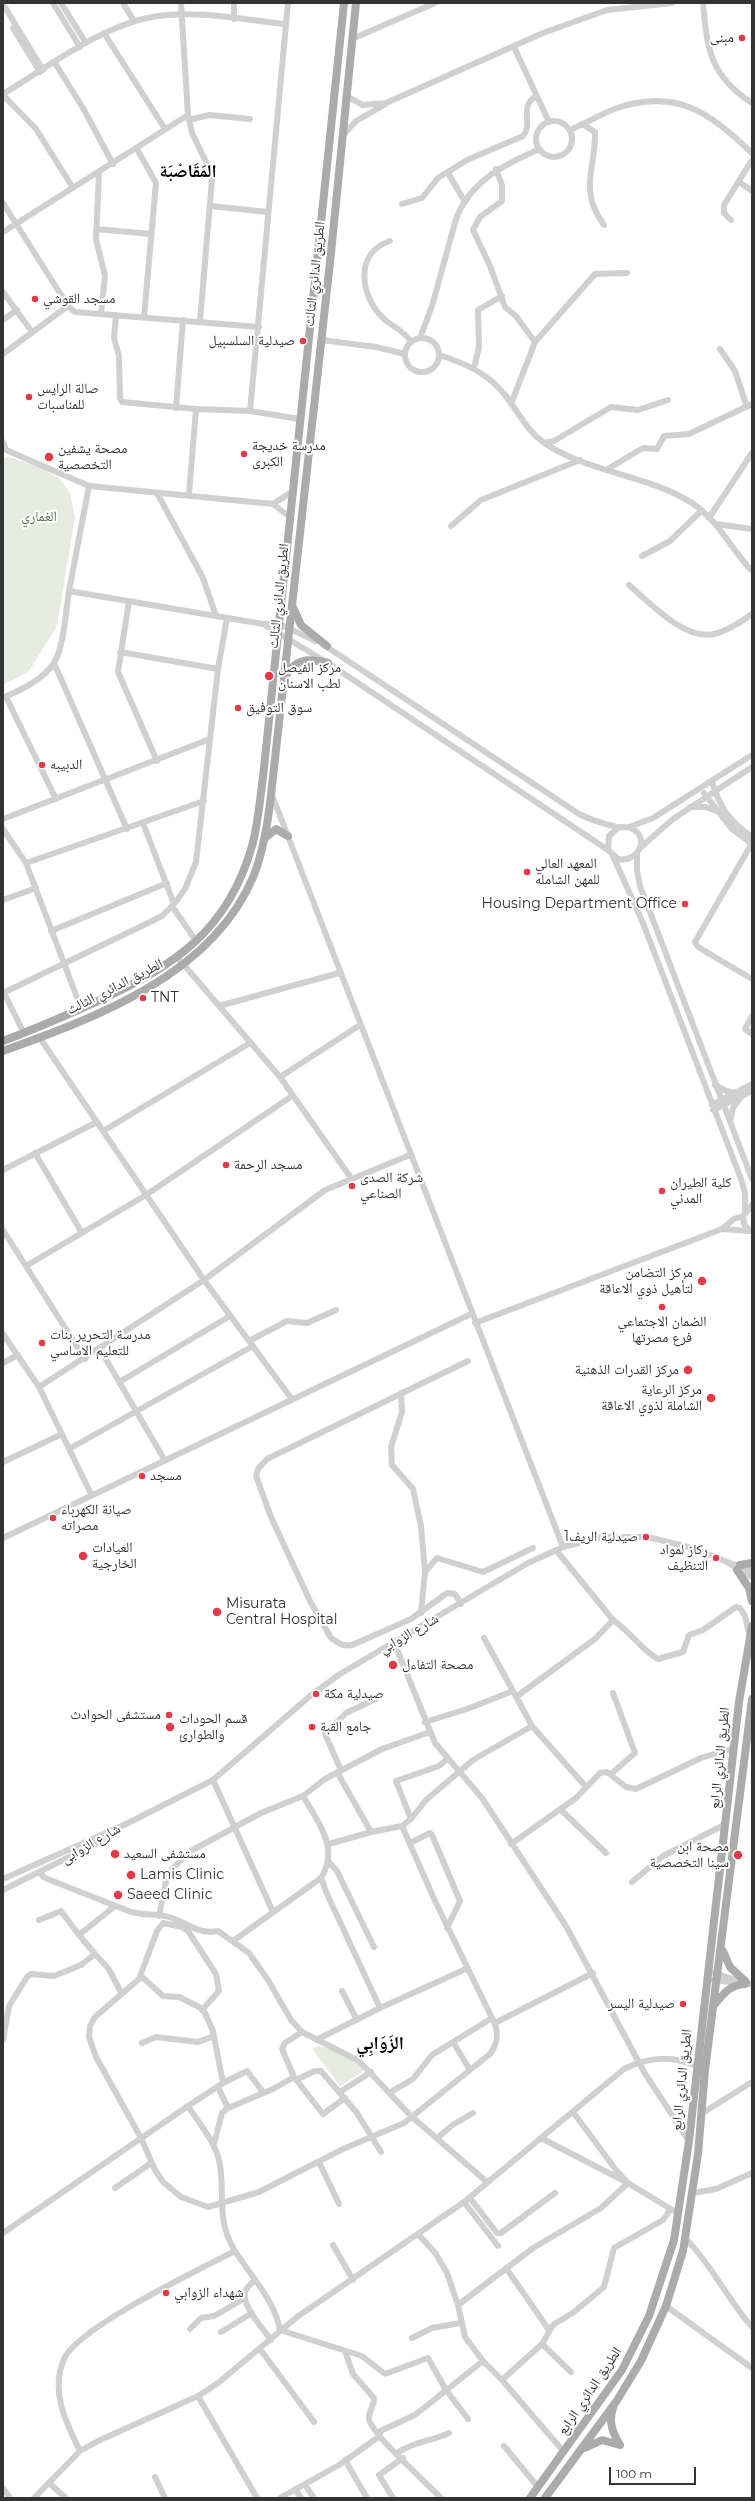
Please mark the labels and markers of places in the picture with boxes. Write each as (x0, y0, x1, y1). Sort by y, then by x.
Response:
place label: مبنى (710, 30, 734, 46)
marker: مبنى (737, 33, 747, 43)
place label: مسجد القوشي (43, 291, 115, 307)
marker: مسجد القوشي (30, 294, 40, 304)
place label: صيدلية السلسبيل (209, 333, 295, 349)
marker: صيدلية السلسبيل (298, 336, 308, 346)
place label: صالة الرايس للمناسبات (37, 381, 99, 414)
marker: صالة الرايس للمناسبات (24, 392, 34, 402)
place label: مدرسة خديجة الكبرى (252, 438, 326, 470)
place label: مصحة يشفين التخصصية (58, 441, 127, 474)
marker: مدرسة خديجة الكبرى (239, 449, 249, 459)
marker: مصحة يشفين التخصصية (43, 451, 55, 463)
place label: مركز الفيصل لطب الاسنان (278, 660, 341, 692)
marker: مركز الفيصل لطب الاسنان (263, 670, 275, 682)
place label: سوق التوفيق (246, 700, 312, 716)
marker: سوق التوفيق (233, 703, 243, 713)
place label: الدبيبه (50, 757, 82, 773)
marker: الدبيبه (37, 760, 47, 770)
place label: المعهد العالي للمهن الشامله (535, 856, 600, 888)
marker: المعهد العالي للمهن الشامله (522, 867, 532, 877)
place label: Housing Department Office (482, 896, 677, 912)
marker: Housing Department Office (680, 899, 690, 909)
place label: TNT (151, 990, 178, 1006)
marker: TNT (138, 993, 148, 1003)
place label: مسجد الرحمة (234, 1157, 302, 1173)
marker: مسجد الرحمة (221, 1160, 231, 1170)
place label: شركة الصدى الصناعي (360, 1170, 423, 1202)
place label: كلية الطيران المدني (670, 1175, 732, 1208)
marker: شركة الصدى الصناعي (347, 1181, 357, 1191)
marker: كلية الطيران المدني (657, 1186, 667, 1196)
place label: مركز التضامن لتأهيل ذوي الاعاقة (599, 1265, 693, 1298)
marker: مركز التضامن لتأهيل ذوي الاعاقة (696, 1275, 708, 1287)
marker: الضمان الاجتماعي فرع مصرتها (657, 1302, 667, 1312)
place label: الضمان الاجتماعي فرع مصرتها (618, 1314, 706, 1346)
place label: مدرسة التحرير بنات للتعليم الاساسي (50, 1327, 150, 1360)
marker: مدرسة التحرير بنات للتعليم الاساسي (37, 1338, 47, 1348)
place label: مركز القدرات الذهنية (575, 1362, 679, 1378)
marker: مركز القدرات الذهنية (682, 1364, 694, 1376)
place label: مركز الرعاية الشاملة لذوي الاعاقة (601, 1382, 702, 1414)
marker: مركز الرعاية الشاملة لذوي الاعاقة (705, 1392, 717, 1404)
place label: مسجد (150, 1468, 182, 1484)
marker: مسجد (137, 1471, 147, 1481)
place label: صيانة الكهرباء مصراته (61, 1502, 132, 1534)
marker: صيانة الكهرباء مصراته (48, 1513, 58, 1523)
place label: صيدلية الريف1 (564, 1529, 638, 1545)
marker: صيدلية الريف1 (641, 1532, 651, 1542)
place label: العيادات الخارجية (92, 1540, 137, 1572)
place label: ركاز لمواد التنظيف (660, 1542, 708, 1574)
marker: العيادات الخارجية (77, 1550, 89, 1562)
marker: ركاز لمواد التنظيف (711, 1553, 721, 1563)
place label: Misurata Central Hospital (226, 1596, 338, 1628)
marker: Misurata Central Hospital (211, 1606, 223, 1618)
place label: مصحة التفاءل (402, 1657, 473, 1673)
marker: مصحة التفاءل (387, 1659, 399, 1671)
place label: صيدلية مكة (324, 1686, 384, 1702)
marker: صيدلية مكة (311, 1689, 321, 1699)
place label: مستشفى الحوادث (70, 1707, 161, 1723)
marker: مستشفى الحوادث (164, 1710, 174, 1720)
place label: قسم الحوداث والطوارئ (179, 1711, 247, 1744)
place label: جامع القبة (320, 1719, 371, 1735)
marker: قسم الحوداث والطوارئ (164, 1721, 176, 1733)
marker: جامع القبة (307, 1722, 317, 1732)
place label: مصحة ابن سينا التخصصية (650, 1839, 729, 1872)
place label: مستشفى السعيد (124, 1846, 206, 1862)
marker: مستشفى السعيد (109, 1848, 121, 1860)
marker: مصحة ابن سينا التخصصية (732, 1849, 744, 1861)
place label: Lamis Clinic (140, 1867, 224, 1883)
marker: Lamis Clinic (125, 1869, 137, 1881)
place label: Saeed Clinic (127, 1887, 213, 1903)
marker: Saeed Clinic (112, 1889, 124, 1901)
place label: صيدلية اليسر (608, 1996, 675, 2012)
marker: صيدلية اليسر (678, 1999, 688, 2009)
place label: شهداء الزوابي (174, 2285, 244, 2301)
marker: شهداء الزوابي (161, 2288, 171, 2298)

